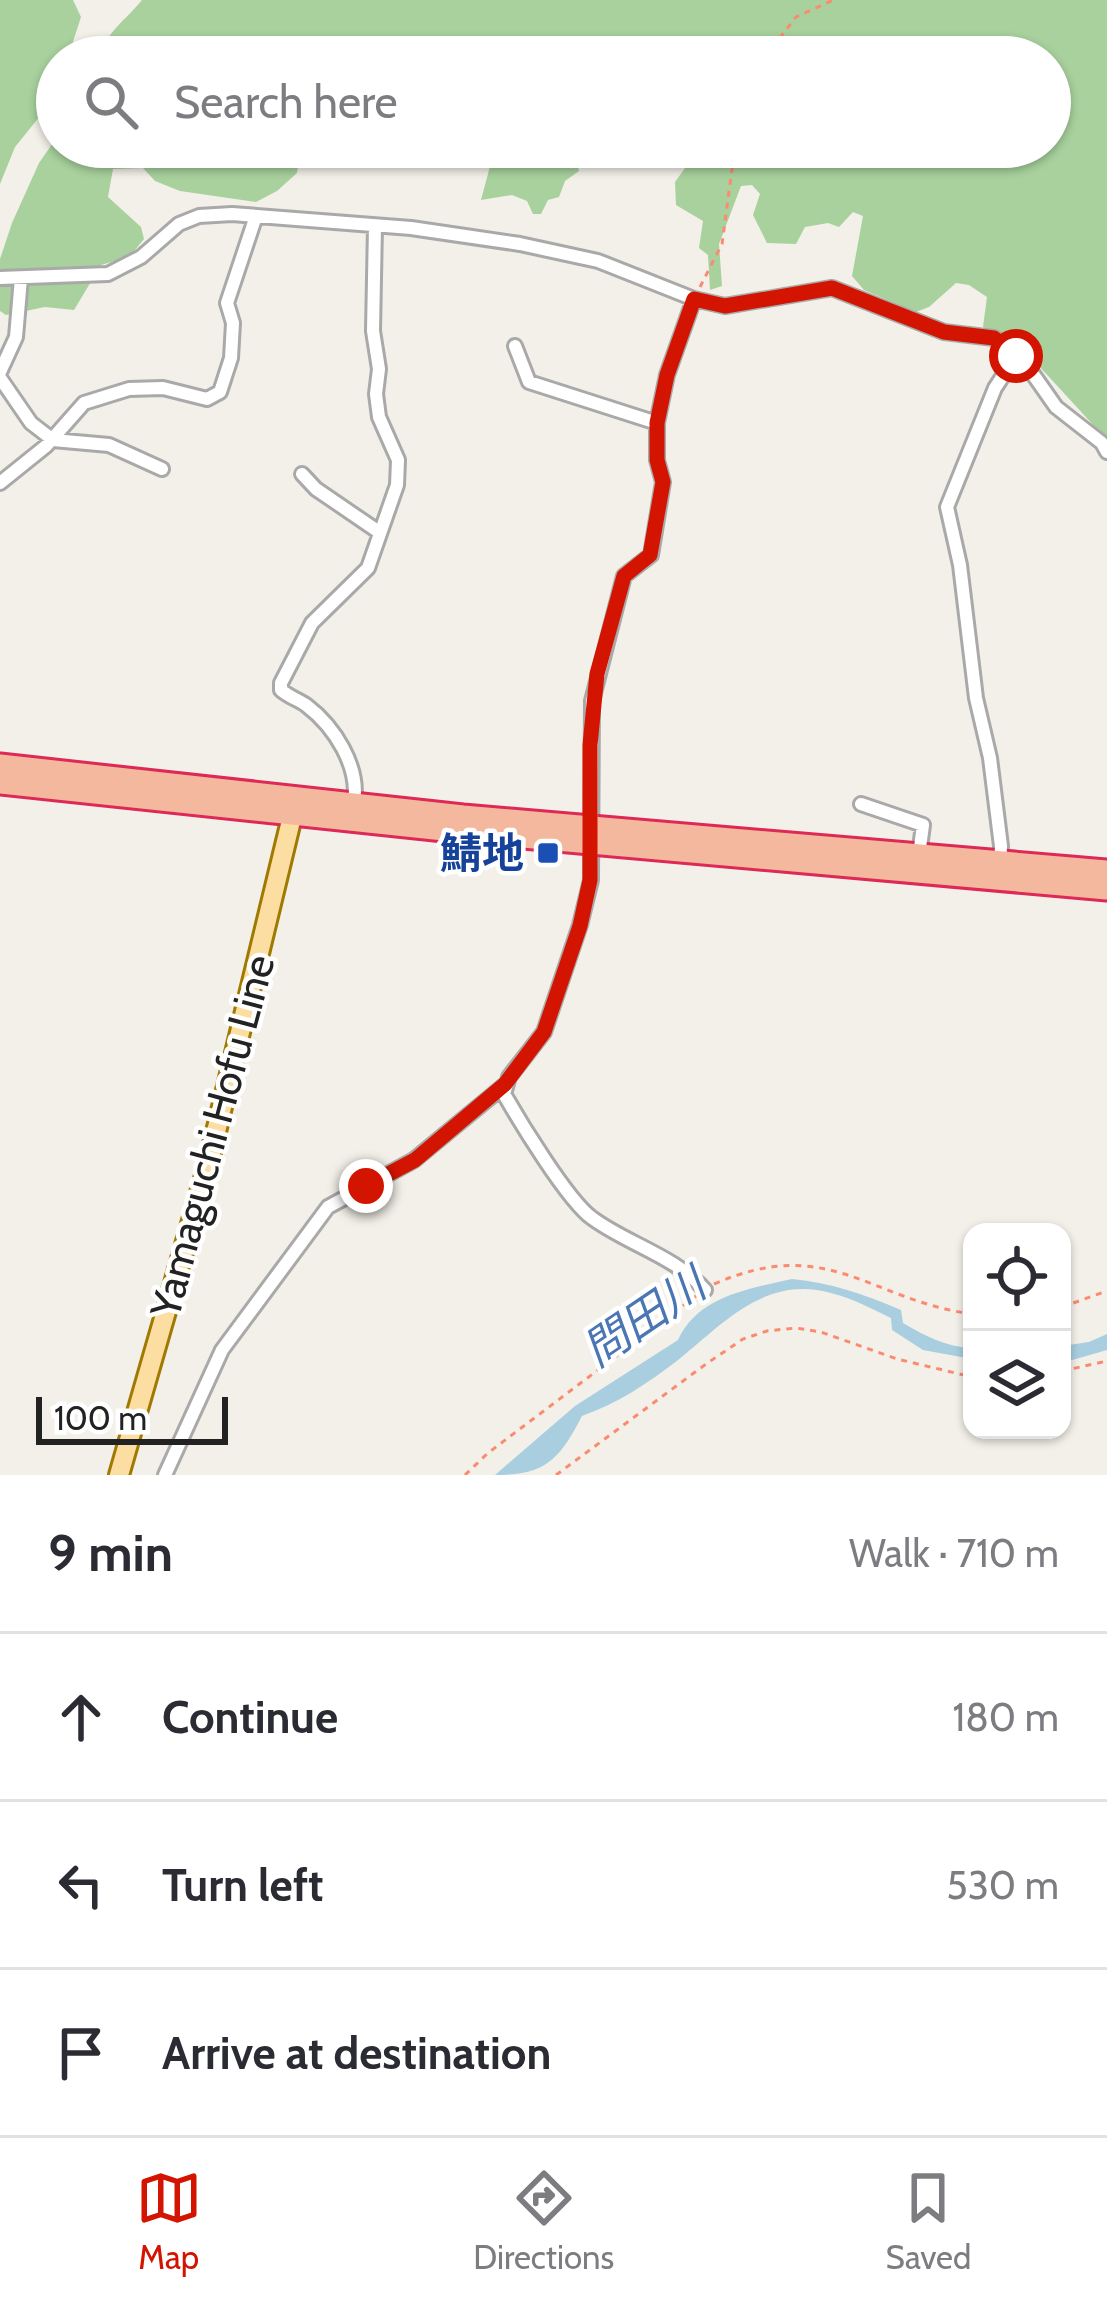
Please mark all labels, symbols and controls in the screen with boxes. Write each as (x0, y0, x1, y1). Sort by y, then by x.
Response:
search box (36, 36, 1071, 168)
icon: search (78, 69, 144, 135)
text: Search here (174, 75, 398, 129)
route start (989, 329, 1043, 383)
place label: 鯖地 (440, 827, 524, 879)
marker: 鯖地 (535, 840, 561, 866)
street label: Yamaguchi Hofu Line (138, 949, 285, 1324)
route end (339, 1159, 393, 1213)
map controls (963, 1223, 1071, 1439)
button: locate (963, 1223, 1071, 1331)
water label: 問田川 (573, 1255, 718, 1377)
button: layers (963, 1331, 1071, 1439)
scale bar (36, 1391, 228, 1444)
text: 100 m (54, 1398, 147, 1438)
text: 9 min (48, 1522, 173, 1584)
text: Walk · 710 m (849, 1529, 1059, 1577)
icon: ahead (48, 1684, 114, 1750)
text: Continue (162, 1690, 338, 1744)
text: 180 m (952, 1693, 1059, 1741)
icon: left (48, 1852, 114, 1918)
text: Turn left (162, 1858, 324, 1912)
text: 530 m (947, 1861, 1059, 1909)
icon: arrive (48, 2020, 114, 2086)
text: Arrive at destination (162, 2026, 551, 2080)
tab: Map (136, 2165, 202, 2277)
tab: Directions (473, 2165, 614, 2277)
tab: Saved (886, 2165, 971, 2277)

